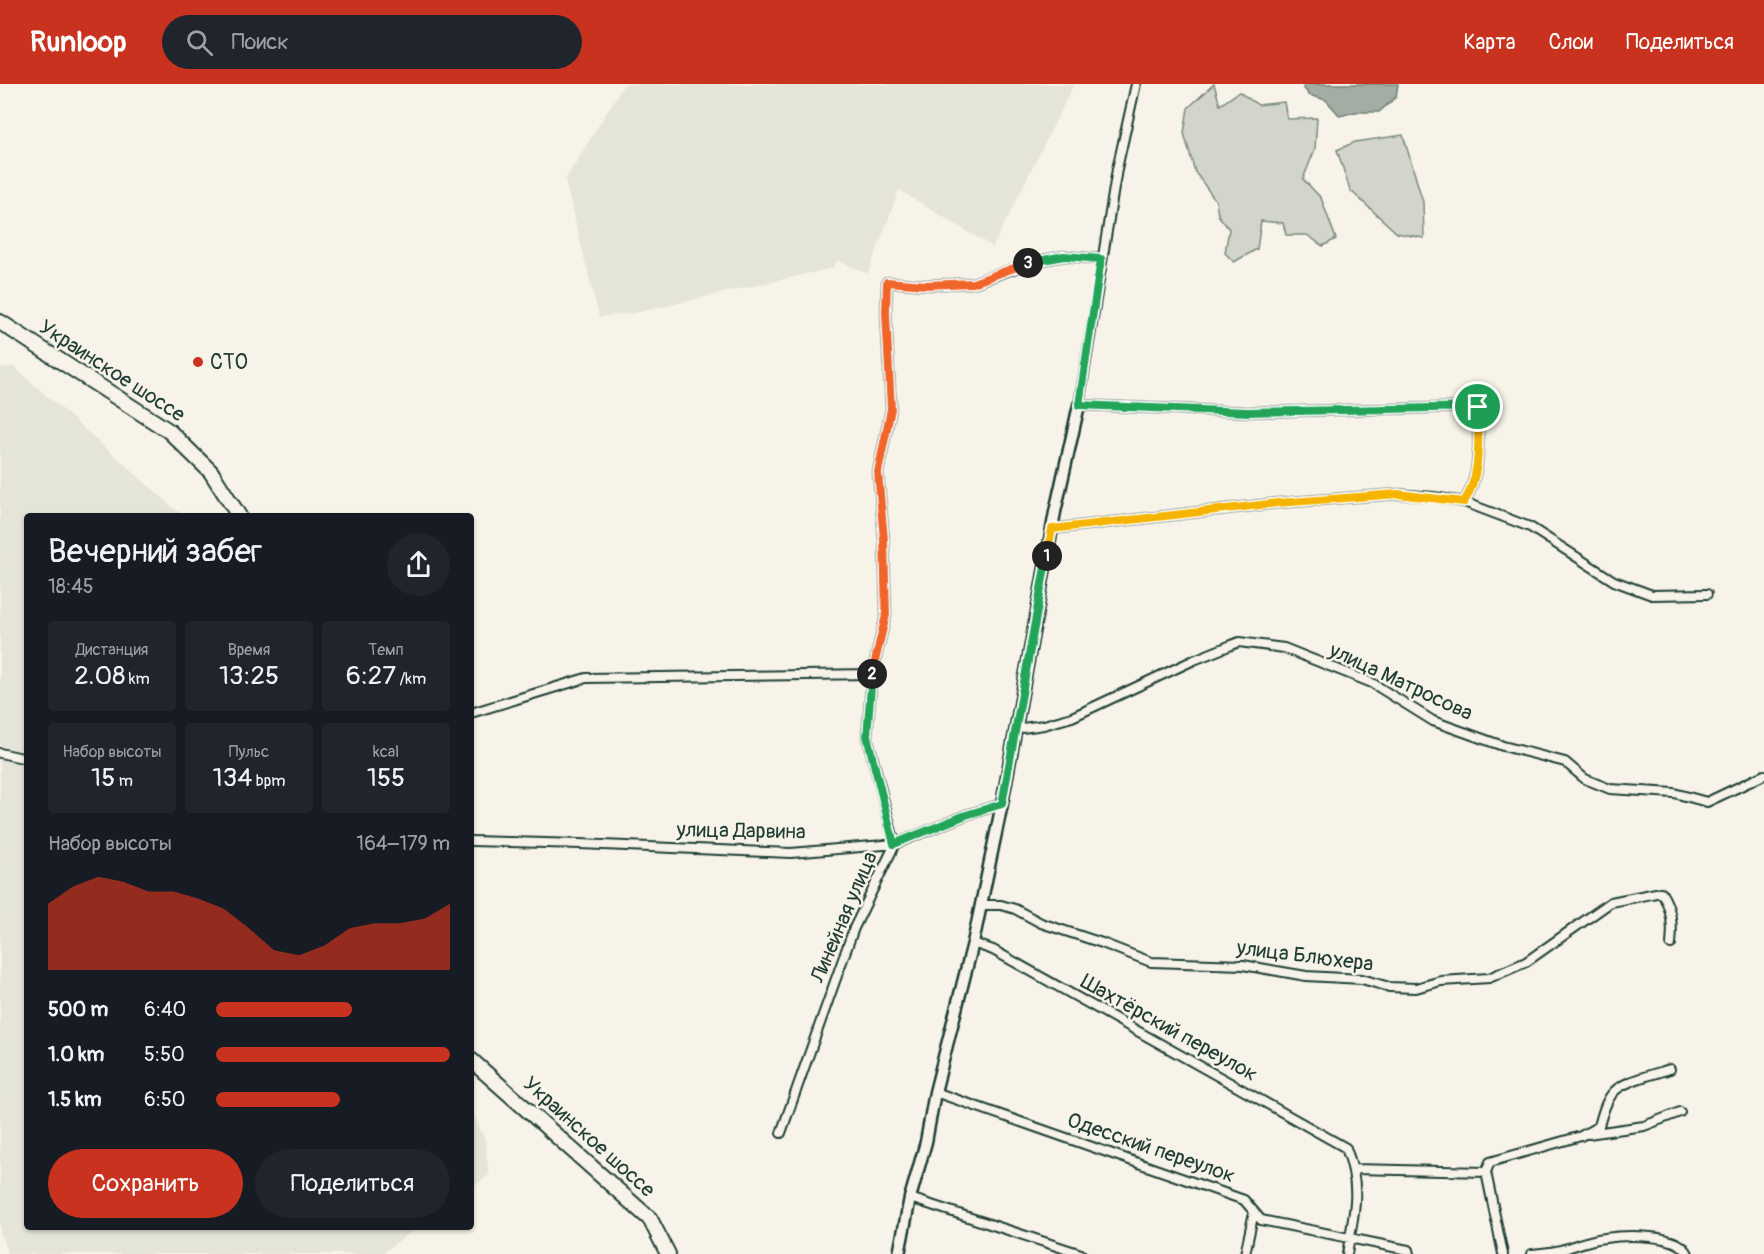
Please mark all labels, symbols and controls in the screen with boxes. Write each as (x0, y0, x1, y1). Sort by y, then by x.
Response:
search box (162, 15, 582, 69)
text: Runloop (30, 25, 126, 60)
icon: search (183, 26, 216, 59)
text: Поиск (231, 28, 289, 56)
text: Карта (1463, 29, 1515, 56)
text: Слои (1548, 29, 1593, 56)
text: Поделиться (1626, 29, 1734, 56)
pin: 3 (1013, 248, 1043, 278)
text: 3 (1024, 253, 1032, 273)
street label: Украинское шоссе (34, 314, 191, 429)
place label: СТО (210, 349, 248, 376)
marker: СТО (191, 355, 205, 369)
pin (1452, 381, 1503, 432)
icon: arrive (1461, 390, 1494, 423)
text: Вечерний забег (48, 531, 262, 572)
button: share (387, 533, 450, 596)
pin: 1 (1032, 541, 1062, 571)
text: 1 (1044, 546, 1050, 566)
text: 18:45 (48, 574, 94, 599)
street label: улица Матросова (1324, 636, 1477, 727)
text: Дистанция (76, 640, 148, 660)
text: Время (228, 640, 270, 660)
text: Темп (368, 640, 404, 660)
pin: 2 (857, 659, 887, 689)
text: 2.08 (74, 660, 125, 692)
text: 13:25 (219, 660, 279, 692)
text: 6:27 (346, 660, 396, 692)
text: 2 (868, 664, 876, 684)
text: km (125, 669, 150, 689)
text: /km (396, 669, 426, 689)
text: Набор высоты (62, 742, 162, 762)
text: Пульс (229, 742, 269, 762)
text: kcal (373, 742, 399, 762)
text: 15 (91, 762, 115, 794)
text: 134 (213, 762, 252, 794)
text: 155 (367, 762, 405, 794)
text: m (115, 771, 133, 791)
text: bpm (252, 771, 285, 791)
street label: улица Дарвина (675, 816, 806, 846)
text: Набор высоты (48, 831, 172, 856)
text: 164–179 m (356, 831, 450, 856)
street label: Линейная улица (804, 847, 884, 988)
street label: улица Блюхера (1234, 934, 1375, 978)
street label: Шахтёрский переулок (1076, 968, 1262, 1088)
text: 500 m (48, 997, 108, 1022)
text: 6:40 (144, 997, 186, 1022)
text: 1.0 km (48, 1042, 104, 1067)
text: 5:50 (144, 1042, 185, 1067)
street label: Украинское шоссе (517, 1071, 661, 1204)
text: 1.5 km (48, 1087, 101, 1112)
text: 6:50 (144, 1087, 185, 1112)
street label: Одесский переулок (1063, 1107, 1239, 1189)
button: Сохранить (48, 1149, 243, 1218)
button: Поделиться (255, 1149, 450, 1218)

